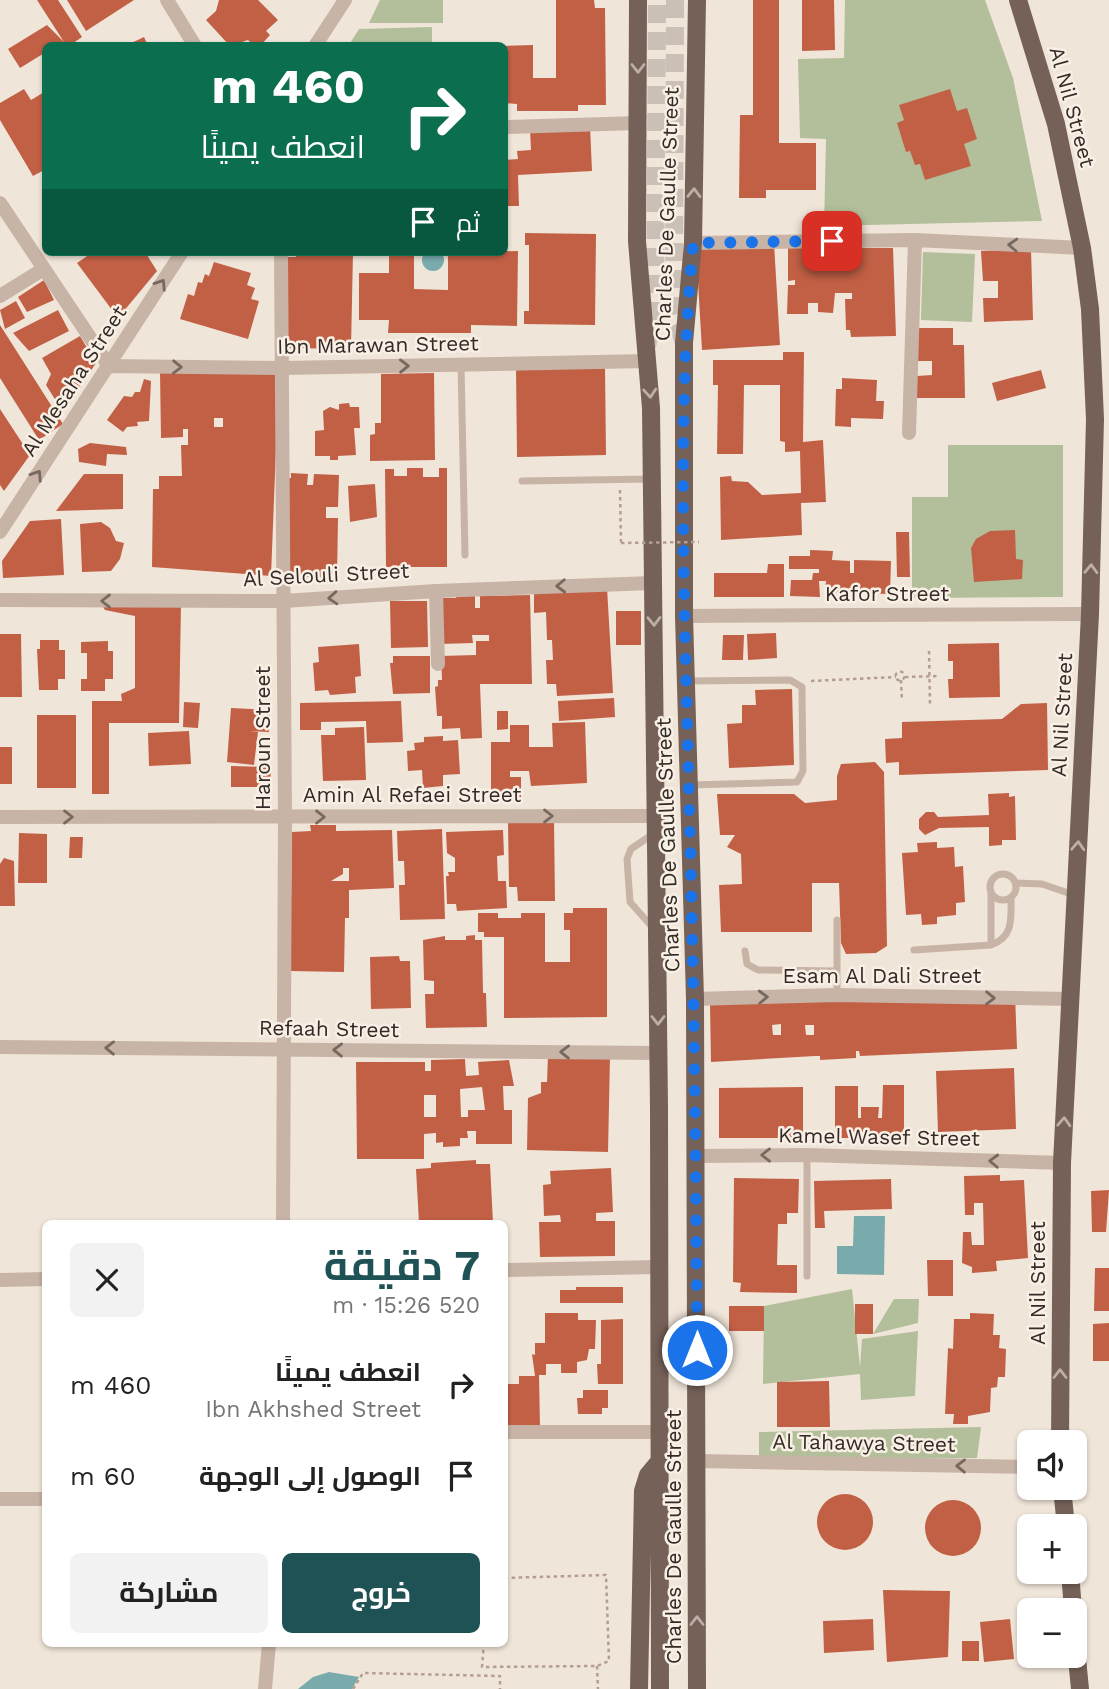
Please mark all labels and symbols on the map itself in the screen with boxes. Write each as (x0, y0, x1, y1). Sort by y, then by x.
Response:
street label: Al Nil Street (1044, 44, 1101, 170)
one-way arrow (630, 63, 646, 74)
street label: Charles De Gaulle Street (650, 86, 683, 342)
one-way arrow (686, 188, 701, 199)
pin (802, 211, 862, 271)
one-way arrow (1008, 237, 1019, 252)
one-way arrow (153, 279, 166, 292)
street label: Al Mesaha Street (16, 301, 132, 461)
street label: Ibn Marawan Street (277, 330, 479, 359)
one-way arrow (399, 358, 410, 373)
one-way arrow (172, 359, 183, 374)
one-way arrow (643, 388, 658, 399)
one-way arrow (29, 469, 42, 482)
street label: Al Selouli Street (242, 558, 410, 591)
one-way arrow (1083, 564, 1099, 574)
one-way arrow (555, 579, 566, 594)
street label: Kafor Street (825, 581, 949, 606)
one-way arrow (328, 590, 339, 605)
one-way arrow (100, 593, 111, 609)
one-way arrow (646, 616, 662, 626)
street label: Al Nil Street (1046, 652, 1077, 777)
street label: Haroun Street (250, 666, 275, 810)
street label: Charles De Gaulle Street (651, 717, 684, 973)
street label: Amin Al Refaei Street (303, 782, 522, 807)
one-way arrow (543, 808, 553, 824)
one-way arrow (63, 809, 74, 825)
one-way arrow (315, 809, 326, 825)
one-way arrow (1070, 840, 1085, 851)
street label: Esam Al Dali Street (783, 963, 982, 988)
one-way arrow (758, 989, 769, 1005)
one-way arrow (985, 990, 996, 1005)
street label: Refaah Street (259, 1015, 400, 1042)
one-way arrow (650, 1015, 666, 1025)
one-way arrow (105, 1040, 115, 1056)
one-way arrow (332, 1042, 343, 1058)
one-way arrow (560, 1044, 570, 1060)
one-way arrow (1056, 1116, 1071, 1127)
street label: Kamel Wasef Street (778, 1122, 980, 1151)
one-way arrow (760, 1147, 771, 1163)
one-way arrow (988, 1153, 999, 1168)
street label: Al Nil Street (1025, 1221, 1050, 1345)
position arrow (660, 1313, 734, 1387)
one-way arrow (1052, 1368, 1068, 1379)
street label: Charles De Gaulle Street (661, 1410, 686, 1664)
street label: Al Tahawya Street (772, 1428, 956, 1457)
one-way arrow (955, 1458, 966, 1473)
one-way arrow (689, 1615, 705, 1626)

